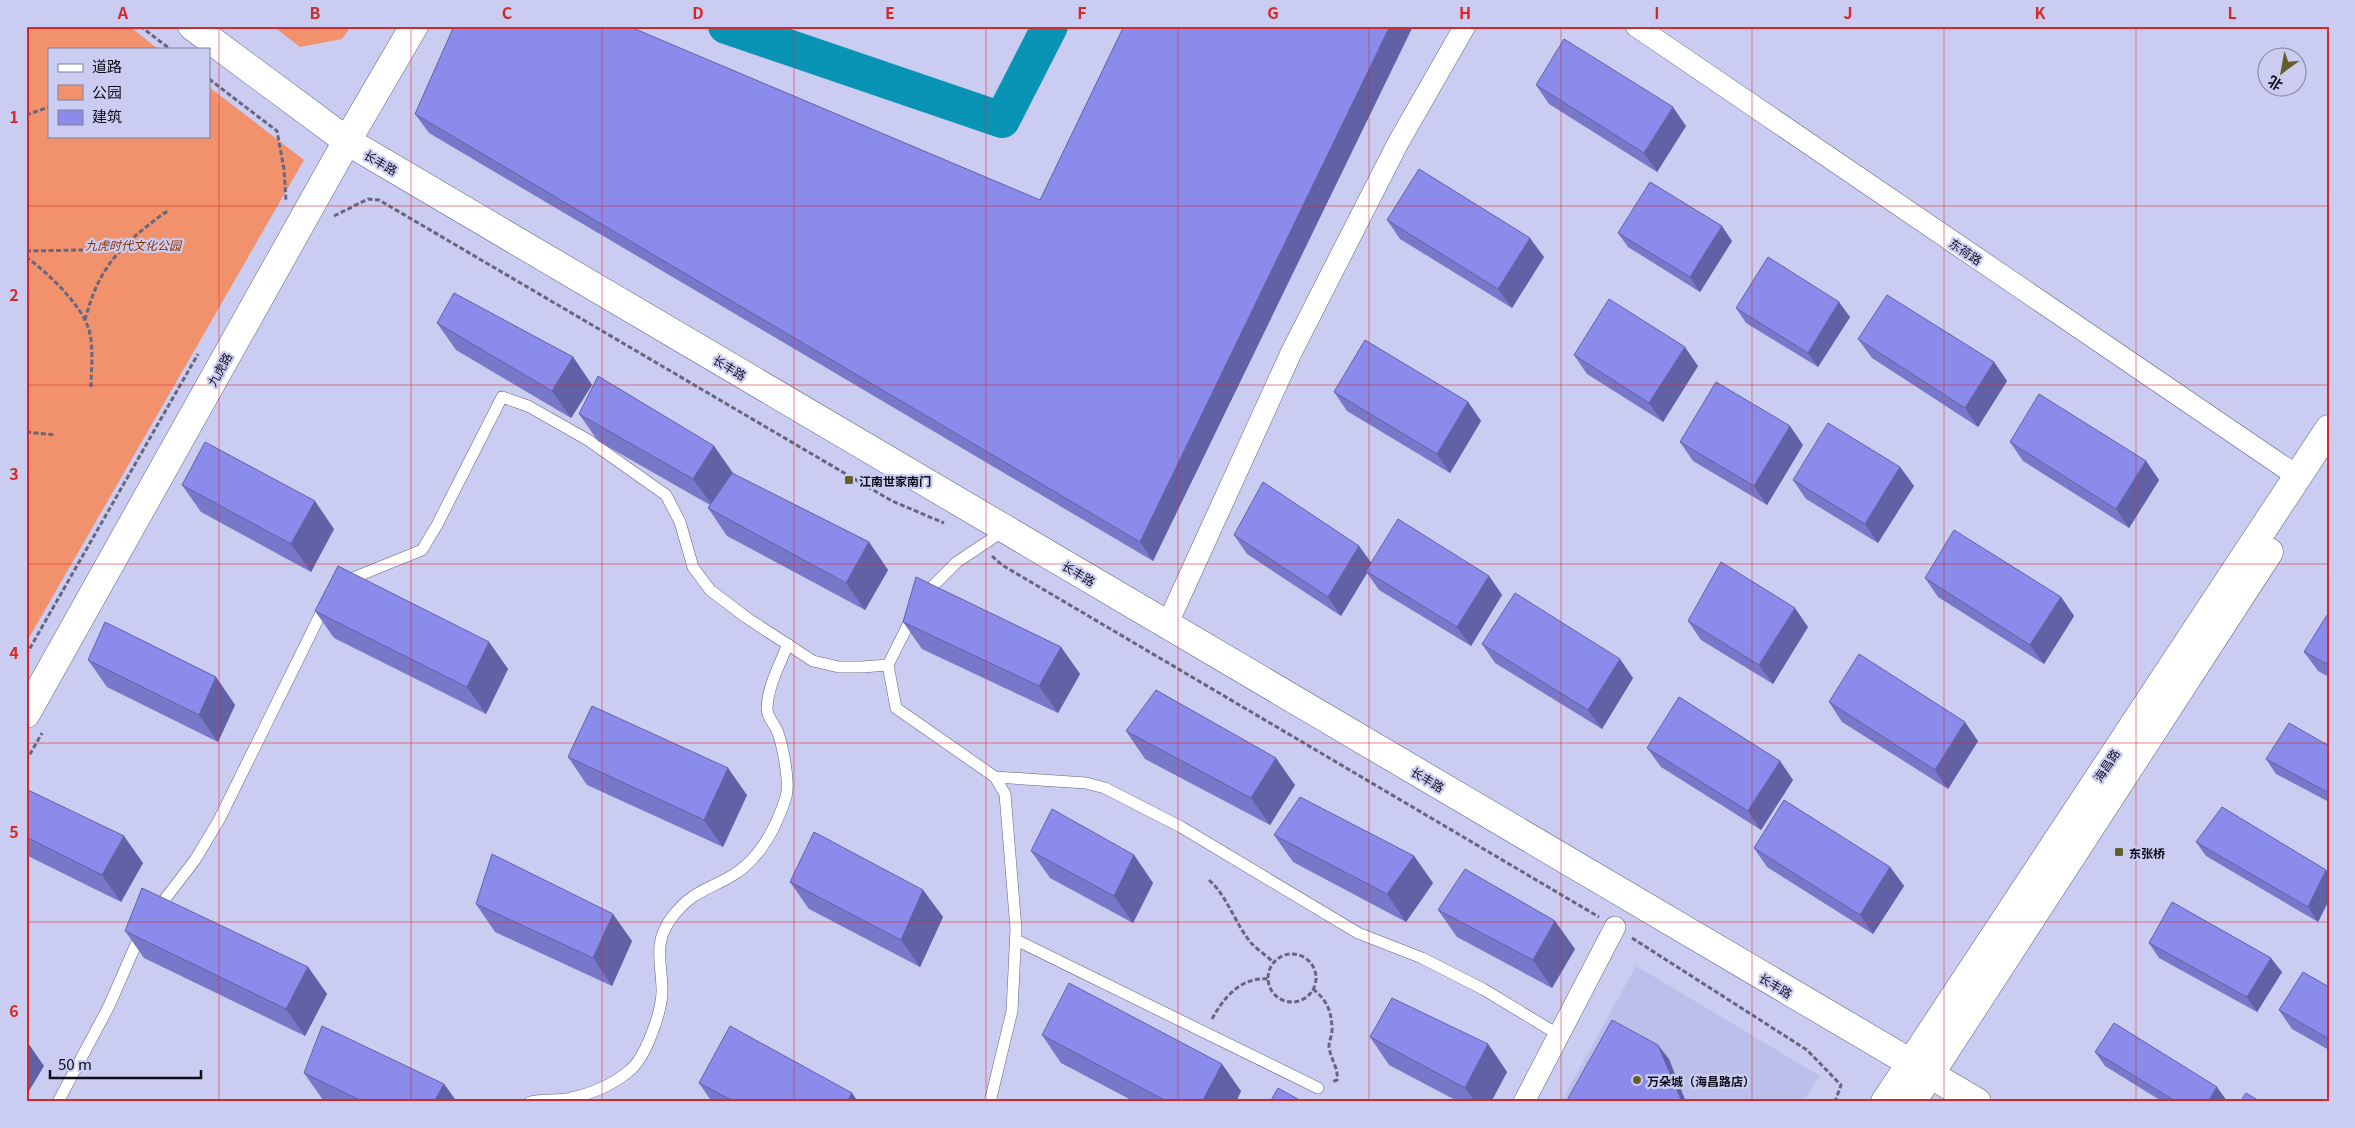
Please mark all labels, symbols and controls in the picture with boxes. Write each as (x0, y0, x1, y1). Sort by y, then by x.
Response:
text: A (117, 0, 129, 24)
text: B (310, 0, 321, 24)
text: C (502, 0, 513, 24)
text: D (692, 0, 704, 24)
text: E (885, 0, 895, 24)
text: F (1077, 0, 1087, 24)
text: G (1267, 0, 1279, 24)
text: H (1459, 0, 1471, 24)
text: I (1654, 0, 1660, 24)
text: J (1843, 0, 1853, 24)
text: K (2035, 0, 2047, 24)
text: L (2227, 0, 2237, 24)
legend (48, 48, 210, 138)
north arrow (2258, 48, 2308, 98)
text: 道路 (92, 55, 122, 76)
text: 北 (2263, 72, 2286, 96)
text: 公园 (92, 81, 122, 102)
text: 1 (9, 104, 19, 128)
text: 建筑 (92, 105, 122, 126)
street label: 长丰路 (361, 146, 401, 178)
street label: 东荷路 (1946, 234, 1986, 268)
park label: 九虎时代文化公园 (85, 236, 183, 253)
text: 2 (9, 282, 19, 306)
street label: 九虎路 (203, 349, 235, 389)
street label: 长丰路 (710, 350, 750, 384)
text: 3 (9, 461, 19, 485)
place label: 江南世家南门 (859, 472, 931, 489)
marker: 江南世家南门 (843, 474, 855, 486)
street label: 长丰路 (1059, 556, 1099, 590)
text: 4 (9, 640, 19, 664)
street label: 海昌路 (2089, 745, 2123, 785)
street label: 长丰路 (1408, 762, 1448, 796)
text: 5 (9, 819, 19, 843)
place label: 东张桥 (2129, 844, 2165, 861)
marker: 东张桥 (2113, 846, 2125, 858)
street label: 长丰路 (1756, 968, 1796, 1002)
text: 6 (9, 998, 19, 1022)
scale bar (50, 1048, 201, 1080)
text: 50 m (58, 1053, 92, 1074)
place label: 万朵城（海昌路店） (1647, 1072, 1755, 1089)
marker: 万朵城（海昌路店） (1631, 1074, 1643, 1086)

